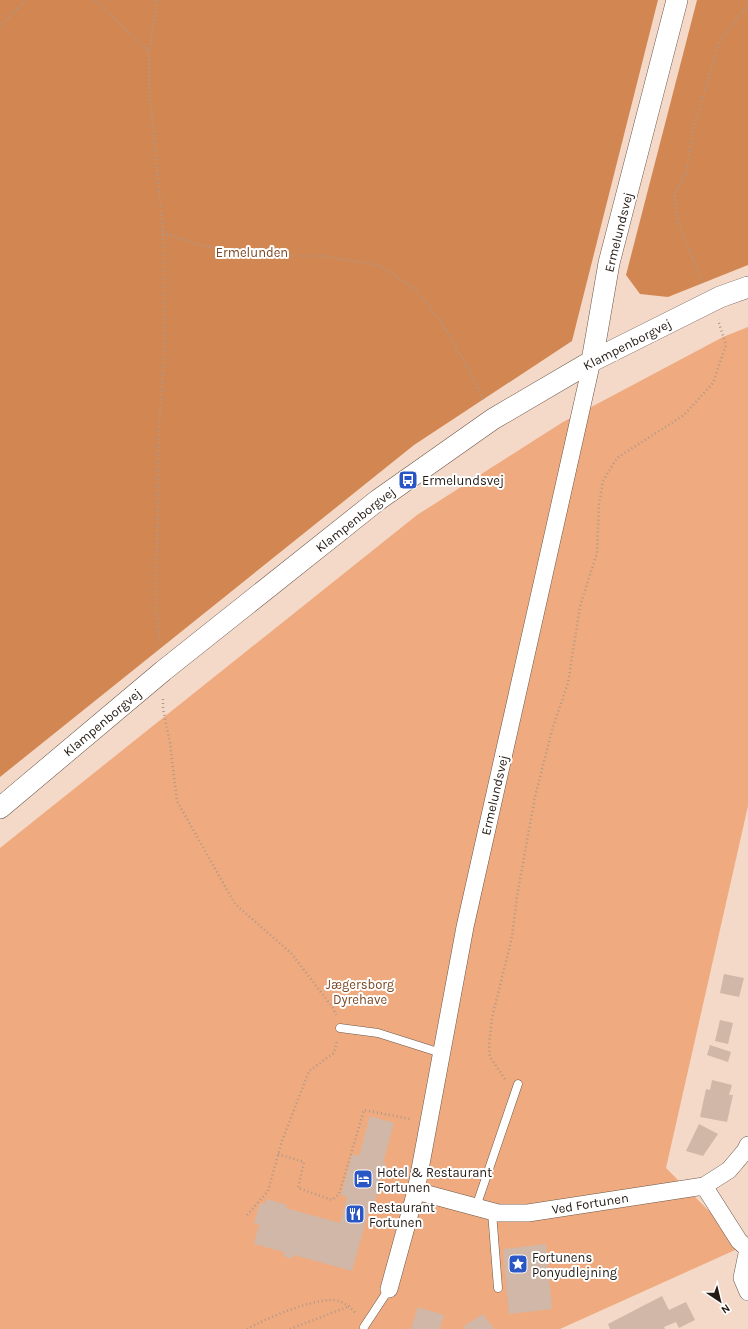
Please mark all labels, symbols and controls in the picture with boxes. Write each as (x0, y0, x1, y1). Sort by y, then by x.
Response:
street label: Ermelundsvej (601, 191, 636, 274)
park label: Ermelunden (216, 245, 288, 260)
street label: Klampenborgvej (581, 316, 674, 373)
bus stop icon: Ermelundsvej (397, 469, 419, 491)
place label: Ermelundsvej (422, 473, 504, 488)
street label: Klampenborgvej (313, 484, 398, 555)
street label: Klampenborgvej (60, 685, 144, 759)
street label: Ermelundsvej (478, 753, 511, 837)
park label: Jægersborg Dyrehave (326, 977, 395, 1007)
place label: Hotel & Restaurant Fortunen (377, 1165, 492, 1195)
hotel icon: Hotel & Restaurant Fortunen (352, 1168, 374, 1190)
street label: Ved Fortunen (551, 1190, 630, 1217)
place label: Restaurant Fortunen (369, 1200, 435, 1230)
restaurant icon: Restaurant Fortunen (344, 1203, 366, 1225)
place label: Fortunens Ponyudlejning (532, 1250, 618, 1280)
place icon: Fortunens Ponyudlejning (507, 1253, 529, 1275)
north arrow (700, 1281, 740, 1321)
text: N (718, 1301, 732, 1316)

